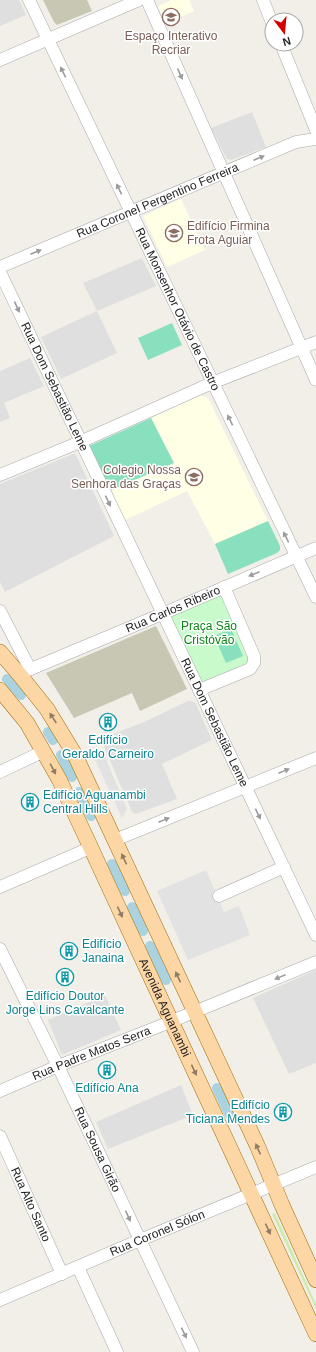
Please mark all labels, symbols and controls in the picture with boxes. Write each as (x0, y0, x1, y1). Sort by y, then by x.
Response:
school or university icon: Espaço Interativo Recriar (161, 7, 181, 27)
north arrow (264, 12, 304, 52)
place label: Espaço Interativo Recriar (125, 29, 218, 57)
text: N (281, 35, 292, 48)
one-way arrow (60, 66, 66, 77)
one-way arrow (177, 69, 183, 80)
one-way arrow (253, 155, 264, 161)
street label: Rua Coronel Pergentino Ferreira (74, 160, 241, 241)
one-way arrow (116, 183, 122, 195)
place label: Edifício Firmina Frota Aguiar (187, 219, 270, 247)
school or university icon: Edifício Firmina Frota Aguiar (164, 223, 184, 243)
street label: Rua Monsenhor Otávio de Castro (133, 225, 223, 393)
one-way arrow (30, 249, 41, 255)
one-way arrow (14, 302, 20, 313)
street label: Rua Dom Sebastião Leme (18, 320, 91, 454)
one-way arrow (227, 414, 233, 425)
place label: Colegio Nossa Senhora das Graças (71, 463, 181, 491)
school or university icon: Colegio Nossa Senhora das Graças (184, 467, 204, 487)
one-way arrow (105, 495, 111, 506)
one-way arrow (283, 531, 289, 542)
one-way arrow (249, 571, 260, 577)
street label: Rua Carlos Ribeiro (123, 583, 223, 635)
park label: Praça São Cristóvão (181, 619, 237, 647)
street label: Rua Dom Sebastião Leme (178, 656, 251, 789)
building icon: Edifício Geraldo Carneiro (98, 712, 118, 732)
one-way arrow (49, 713, 57, 723)
place label: Edifício Geraldo Carneiro (62, 733, 154, 761)
one-way arrow (50, 763, 57, 774)
one-way arrow (279, 767, 291, 773)
place label: Edifício Aguanambi Central Hills (43, 788, 146, 816)
building icon: Edifício Aguanambi Central Hills (20, 792, 40, 812)
one-way arrow (255, 808, 261, 819)
one-way arrow (158, 816, 170, 822)
one-way arrow (121, 853, 127, 864)
one-way arrow (117, 906, 123, 917)
place label: Edifício Janaina (82, 937, 124, 965)
building icon: Edifício Janaina (59, 941, 79, 961)
street label: Avenida Aguanambi (136, 956, 194, 1059)
building icon: Edifício Doutor Jorge Lins Cavalcante (55, 967, 75, 987)
one-way arrow (175, 971, 181, 982)
one-way arrow (274, 974, 285, 980)
place label: Edifício Doutor Jorge Lins Cavalcante (6, 989, 125, 1017)
street label: Rua Padre Matos Serra (30, 1023, 153, 1083)
building icon: Edifício Ana (97, 1060, 117, 1080)
one-way arrow (191, 1064, 197, 1076)
place label: Edifício Ana (75, 1081, 139, 1095)
place label: Edifício Ticiana Mendes (186, 1098, 270, 1126)
building icon: Edifício Ticiana Mendes (273, 1102, 293, 1122)
street label: Rua Sousa Girão (71, 1105, 124, 1195)
one-way arrow (255, 1142, 261, 1154)
street label: Rua Alto Santo (8, 1165, 54, 1244)
street label: Rua Coronel Sólon (108, 1207, 207, 1259)
one-way arrow (125, 1210, 131, 1221)
one-way arrow (265, 1223, 271, 1235)
one-way arrow (181, 1327, 187, 1339)

